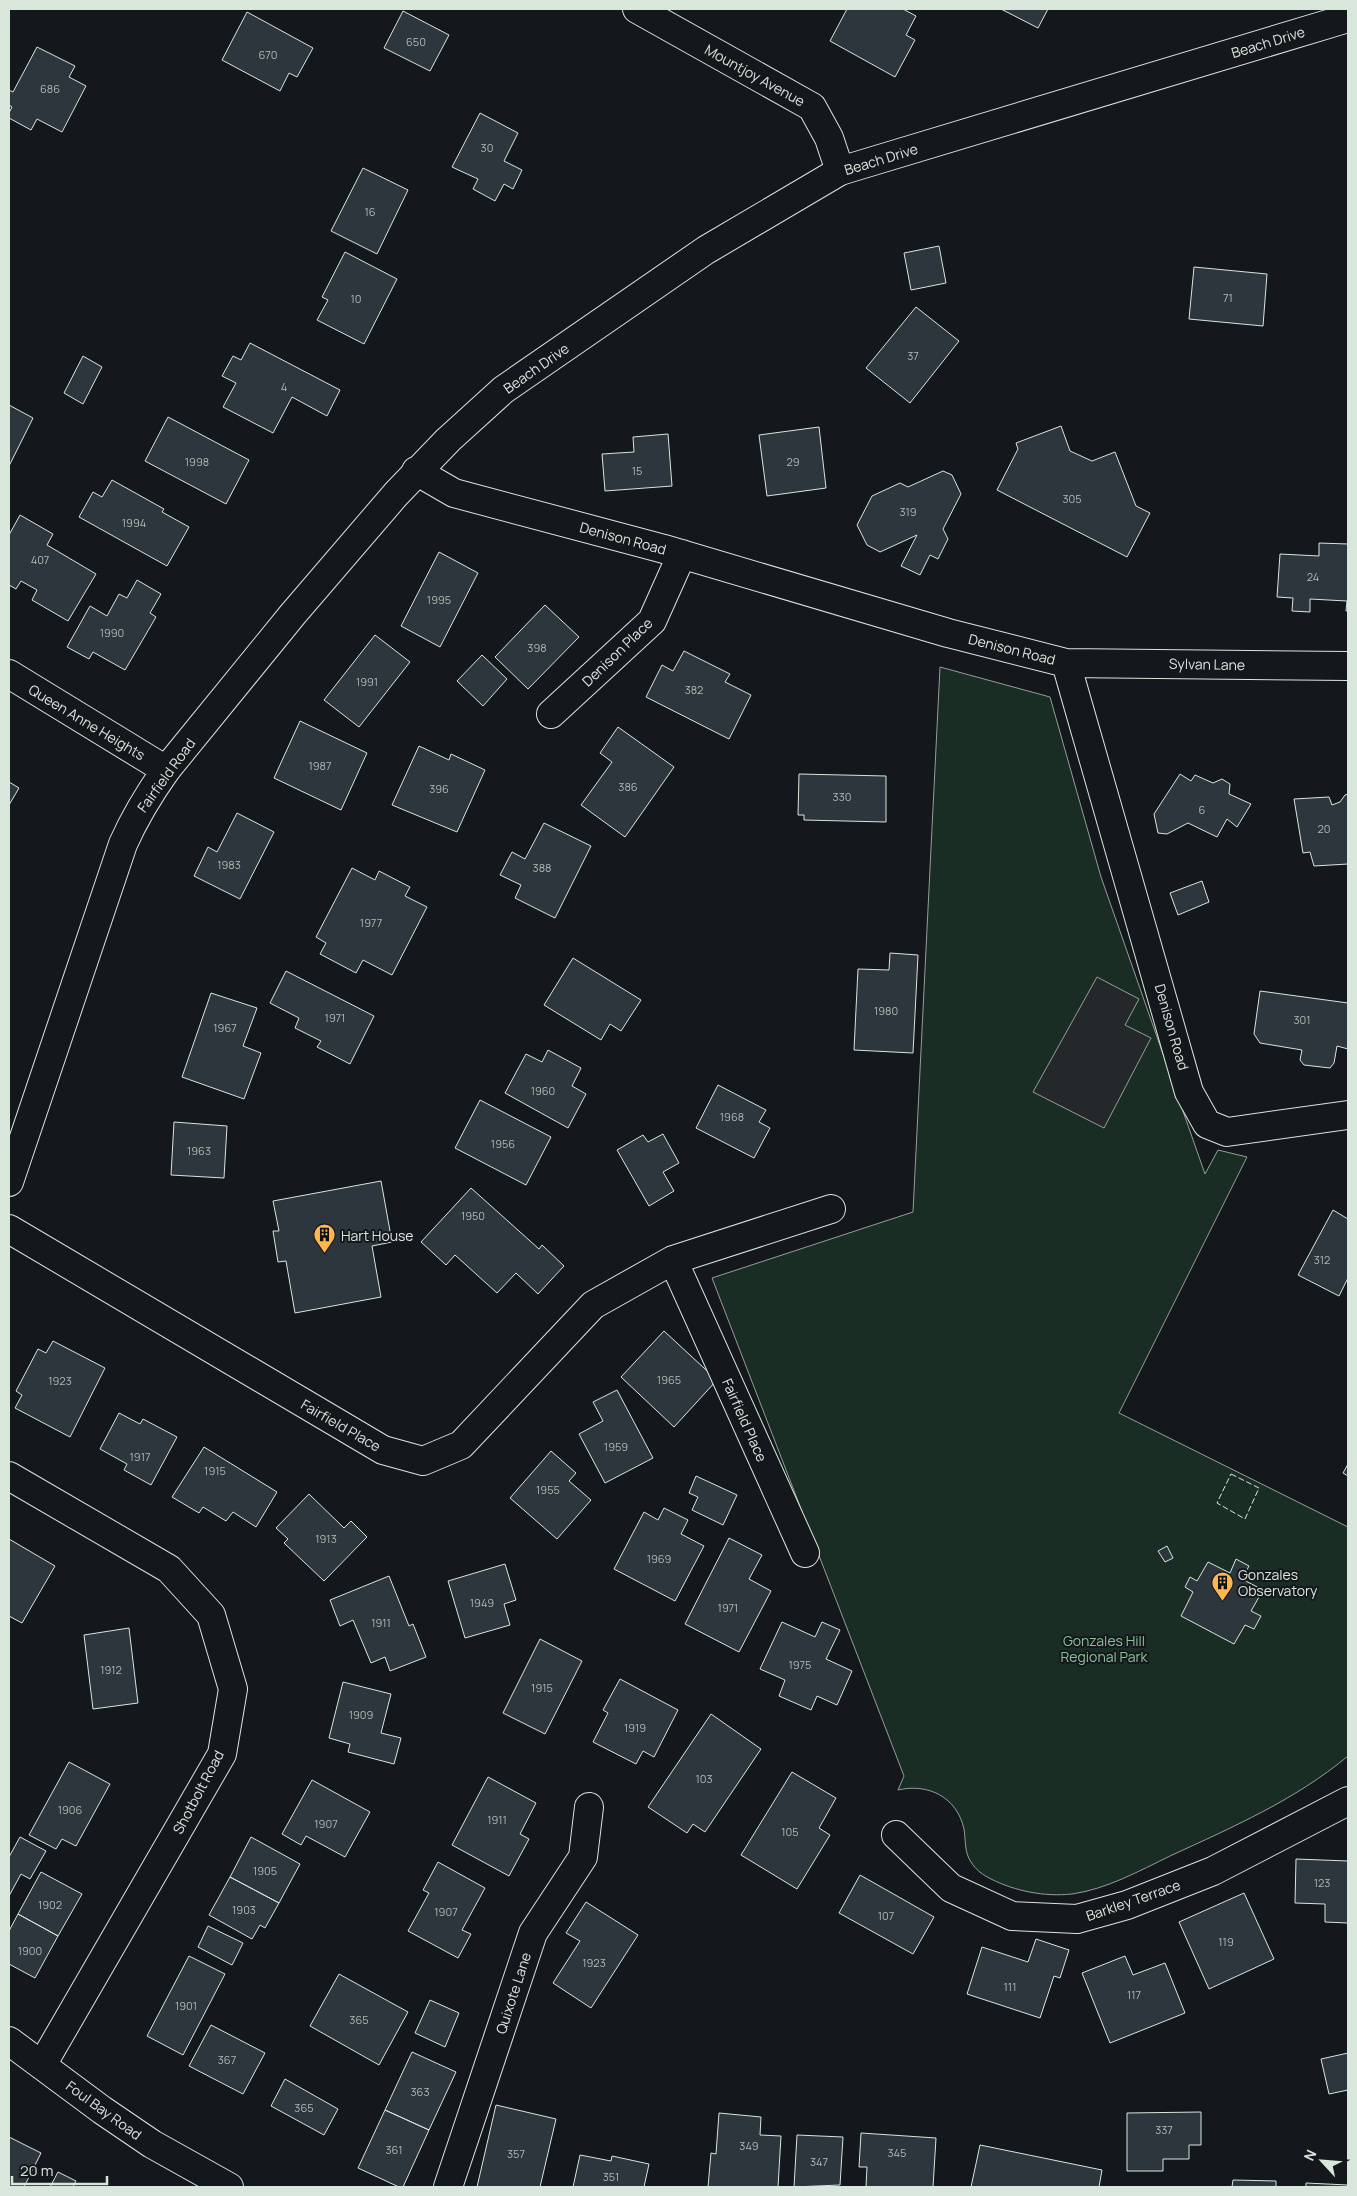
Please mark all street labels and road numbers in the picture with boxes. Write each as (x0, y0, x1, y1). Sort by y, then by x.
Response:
street label: Beach Drive (1229, 22, 1307, 62)
street label: Mountjoy Avenue (701, 40, 809, 110)
street label: Beach Drive (842, 139, 920, 179)
street label: Beach Drive (499, 338, 573, 398)
street label: Denison Road (578, 517, 668, 559)
street label: Denison Place (578, 614, 656, 690)
street label: Denison Road (967, 629, 1057, 669)
street label: Sylvan Lane (1169, 654, 1245, 674)
street label: Queen Anne Heights (25, 680, 149, 764)
street label: Fairfield Road (133, 734, 199, 816)
street label: Denison Road (1151, 982, 1193, 1072)
street label: Fairfield Place (718, 1375, 772, 1465)
street label: Fairfield Place (298, 1395, 384, 1455)
street label: Shotbolt Road (168, 1747, 228, 1837)
street label: Barkley Terrace (1083, 1875, 1183, 1925)
street label: Quixote Lane (491, 1950, 535, 2036)
street label: Foul Bay Road (62, 2076, 146, 2144)

